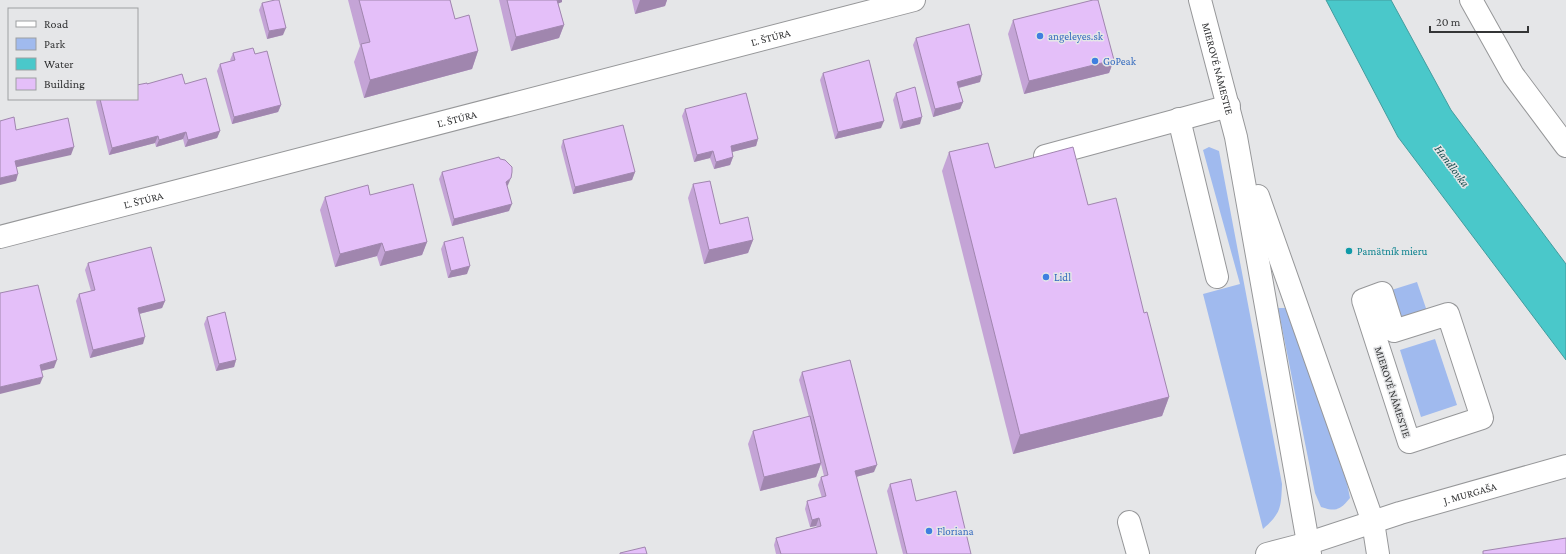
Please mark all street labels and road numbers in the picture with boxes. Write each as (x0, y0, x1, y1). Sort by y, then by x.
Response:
street label: MIEROVÉ NÁMESTIE (1200, 21, 1236, 116)
street label: Ľ. ŠTÚRA (749, 26, 792, 48)
street label: Ľ. ŠTÚRA (436, 107, 479, 129)
street label: Ľ. ŠTÚRA (122, 189, 165, 211)
street label: MIEROVÉ NÁMESTIE (1373, 345, 1413, 439)
street label: J. MURGAŠA (1441, 480, 1499, 508)

